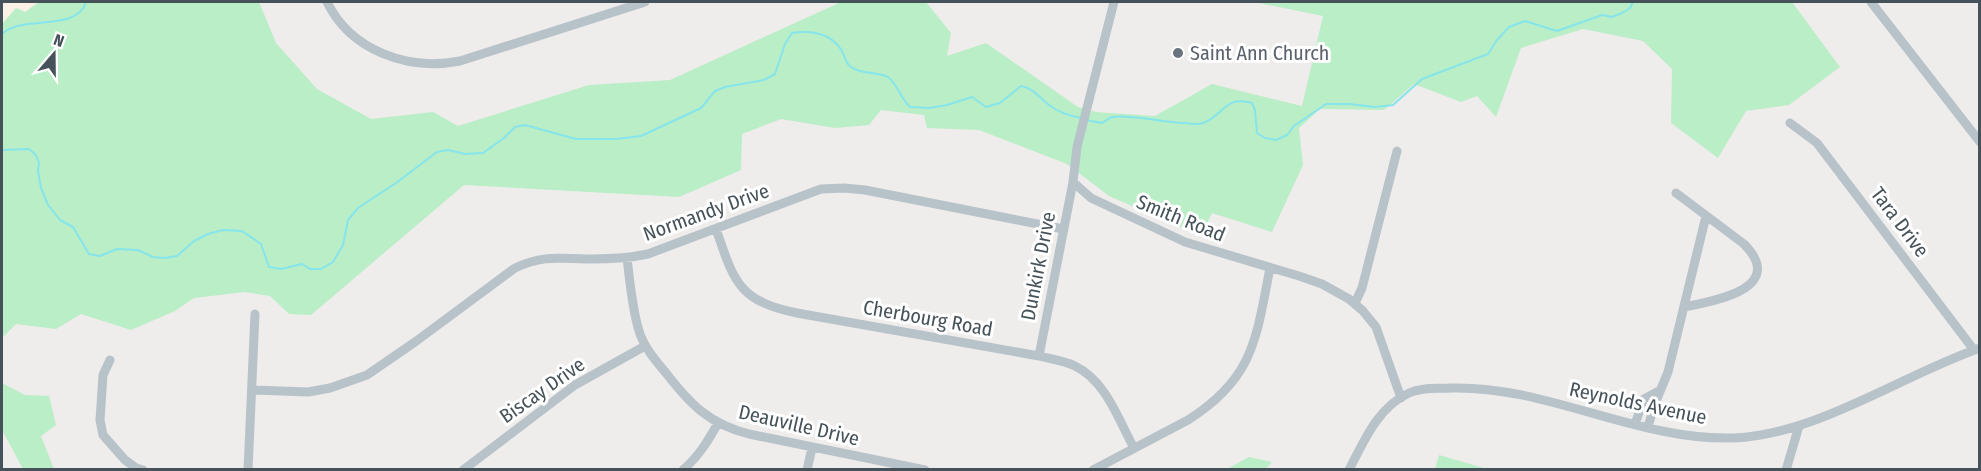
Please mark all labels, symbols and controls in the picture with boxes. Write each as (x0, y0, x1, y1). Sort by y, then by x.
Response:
north arrow (24, 24, 84, 84)
text: N (51, 30, 67, 51)
place label: Saint Ann Church (1190, 41, 1329, 65)
marker: Saint Ann Church (1171, 46, 1185, 60)
street label: Normandy Drive (640, 178, 772, 246)
street label: Tara Drive (1866, 182, 1934, 262)
street label: Smith Road (1133, 189, 1229, 247)
street label: Dunkirk Drive (1016, 210, 1060, 322)
street label: Cherbourg Road (861, 295, 995, 341)
street label: Biscay Drive (495, 352, 589, 428)
street label: Reynolds Avenue (1567, 377, 1709, 429)
street label: Deauville Drive (736, 399, 862, 451)

